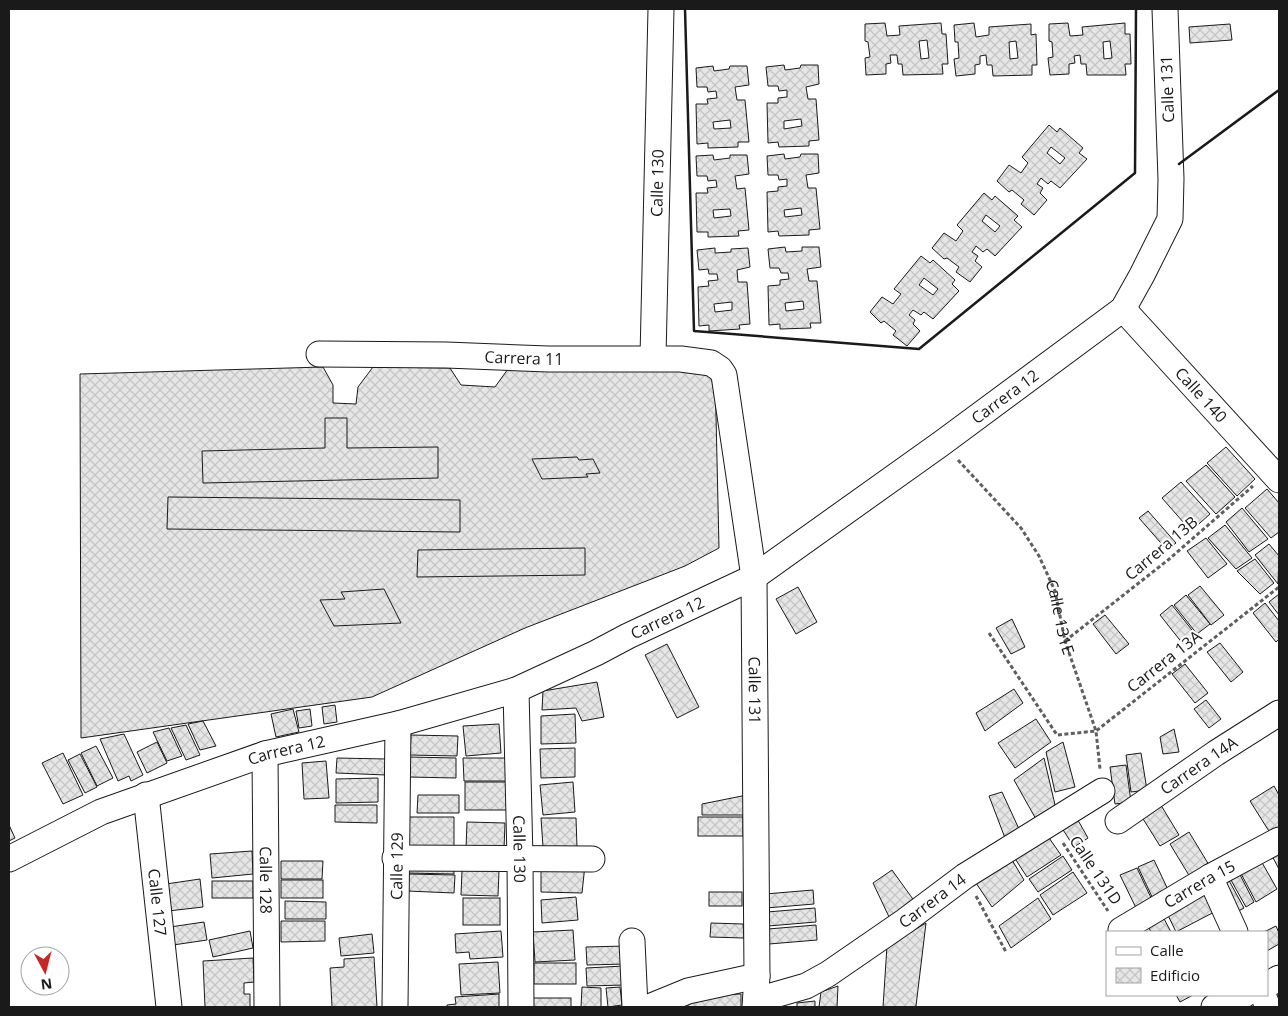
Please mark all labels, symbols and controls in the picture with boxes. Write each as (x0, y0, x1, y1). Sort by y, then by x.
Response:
street label: Calle 131 (1155, 55, 1179, 123)
street label: Calle 130 (645, 149, 669, 217)
street label: Carrera 11 (484, 346, 563, 370)
street label: Calle 140 (1170, 362, 1232, 427)
street label: Carrera 12 (967, 364, 1043, 429)
street label: Carrera 13B (1120, 511, 1202, 585)
street label: Calle 131E (1040, 576, 1080, 658)
street label: Carrera 12 (627, 591, 708, 644)
street label: Carrera 13A (1122, 624, 1207, 697)
street label: Calle 131 (744, 656, 766, 724)
street label: Carrera 12 (245, 730, 327, 770)
street label: Carrera 14A (1156, 731, 1242, 800)
street label: Calle 130 (508, 815, 531, 883)
street label: Calle 131D (1065, 831, 1127, 909)
street label: Calle 129 (385, 832, 408, 900)
street label: Calle 128 (255, 846, 277, 914)
street label: Carrera 15 (1160, 855, 1239, 913)
street label: Calle 127 (143, 868, 172, 937)
street label: Carrera 14 (894, 868, 970, 933)
legend (1106, 931, 1268, 996)
text: Calle (1150, 940, 1184, 960)
north arrow (20, 946, 70, 996)
text: Edificio (1150, 965, 1200, 985)
text: N (40, 974, 53, 995)

